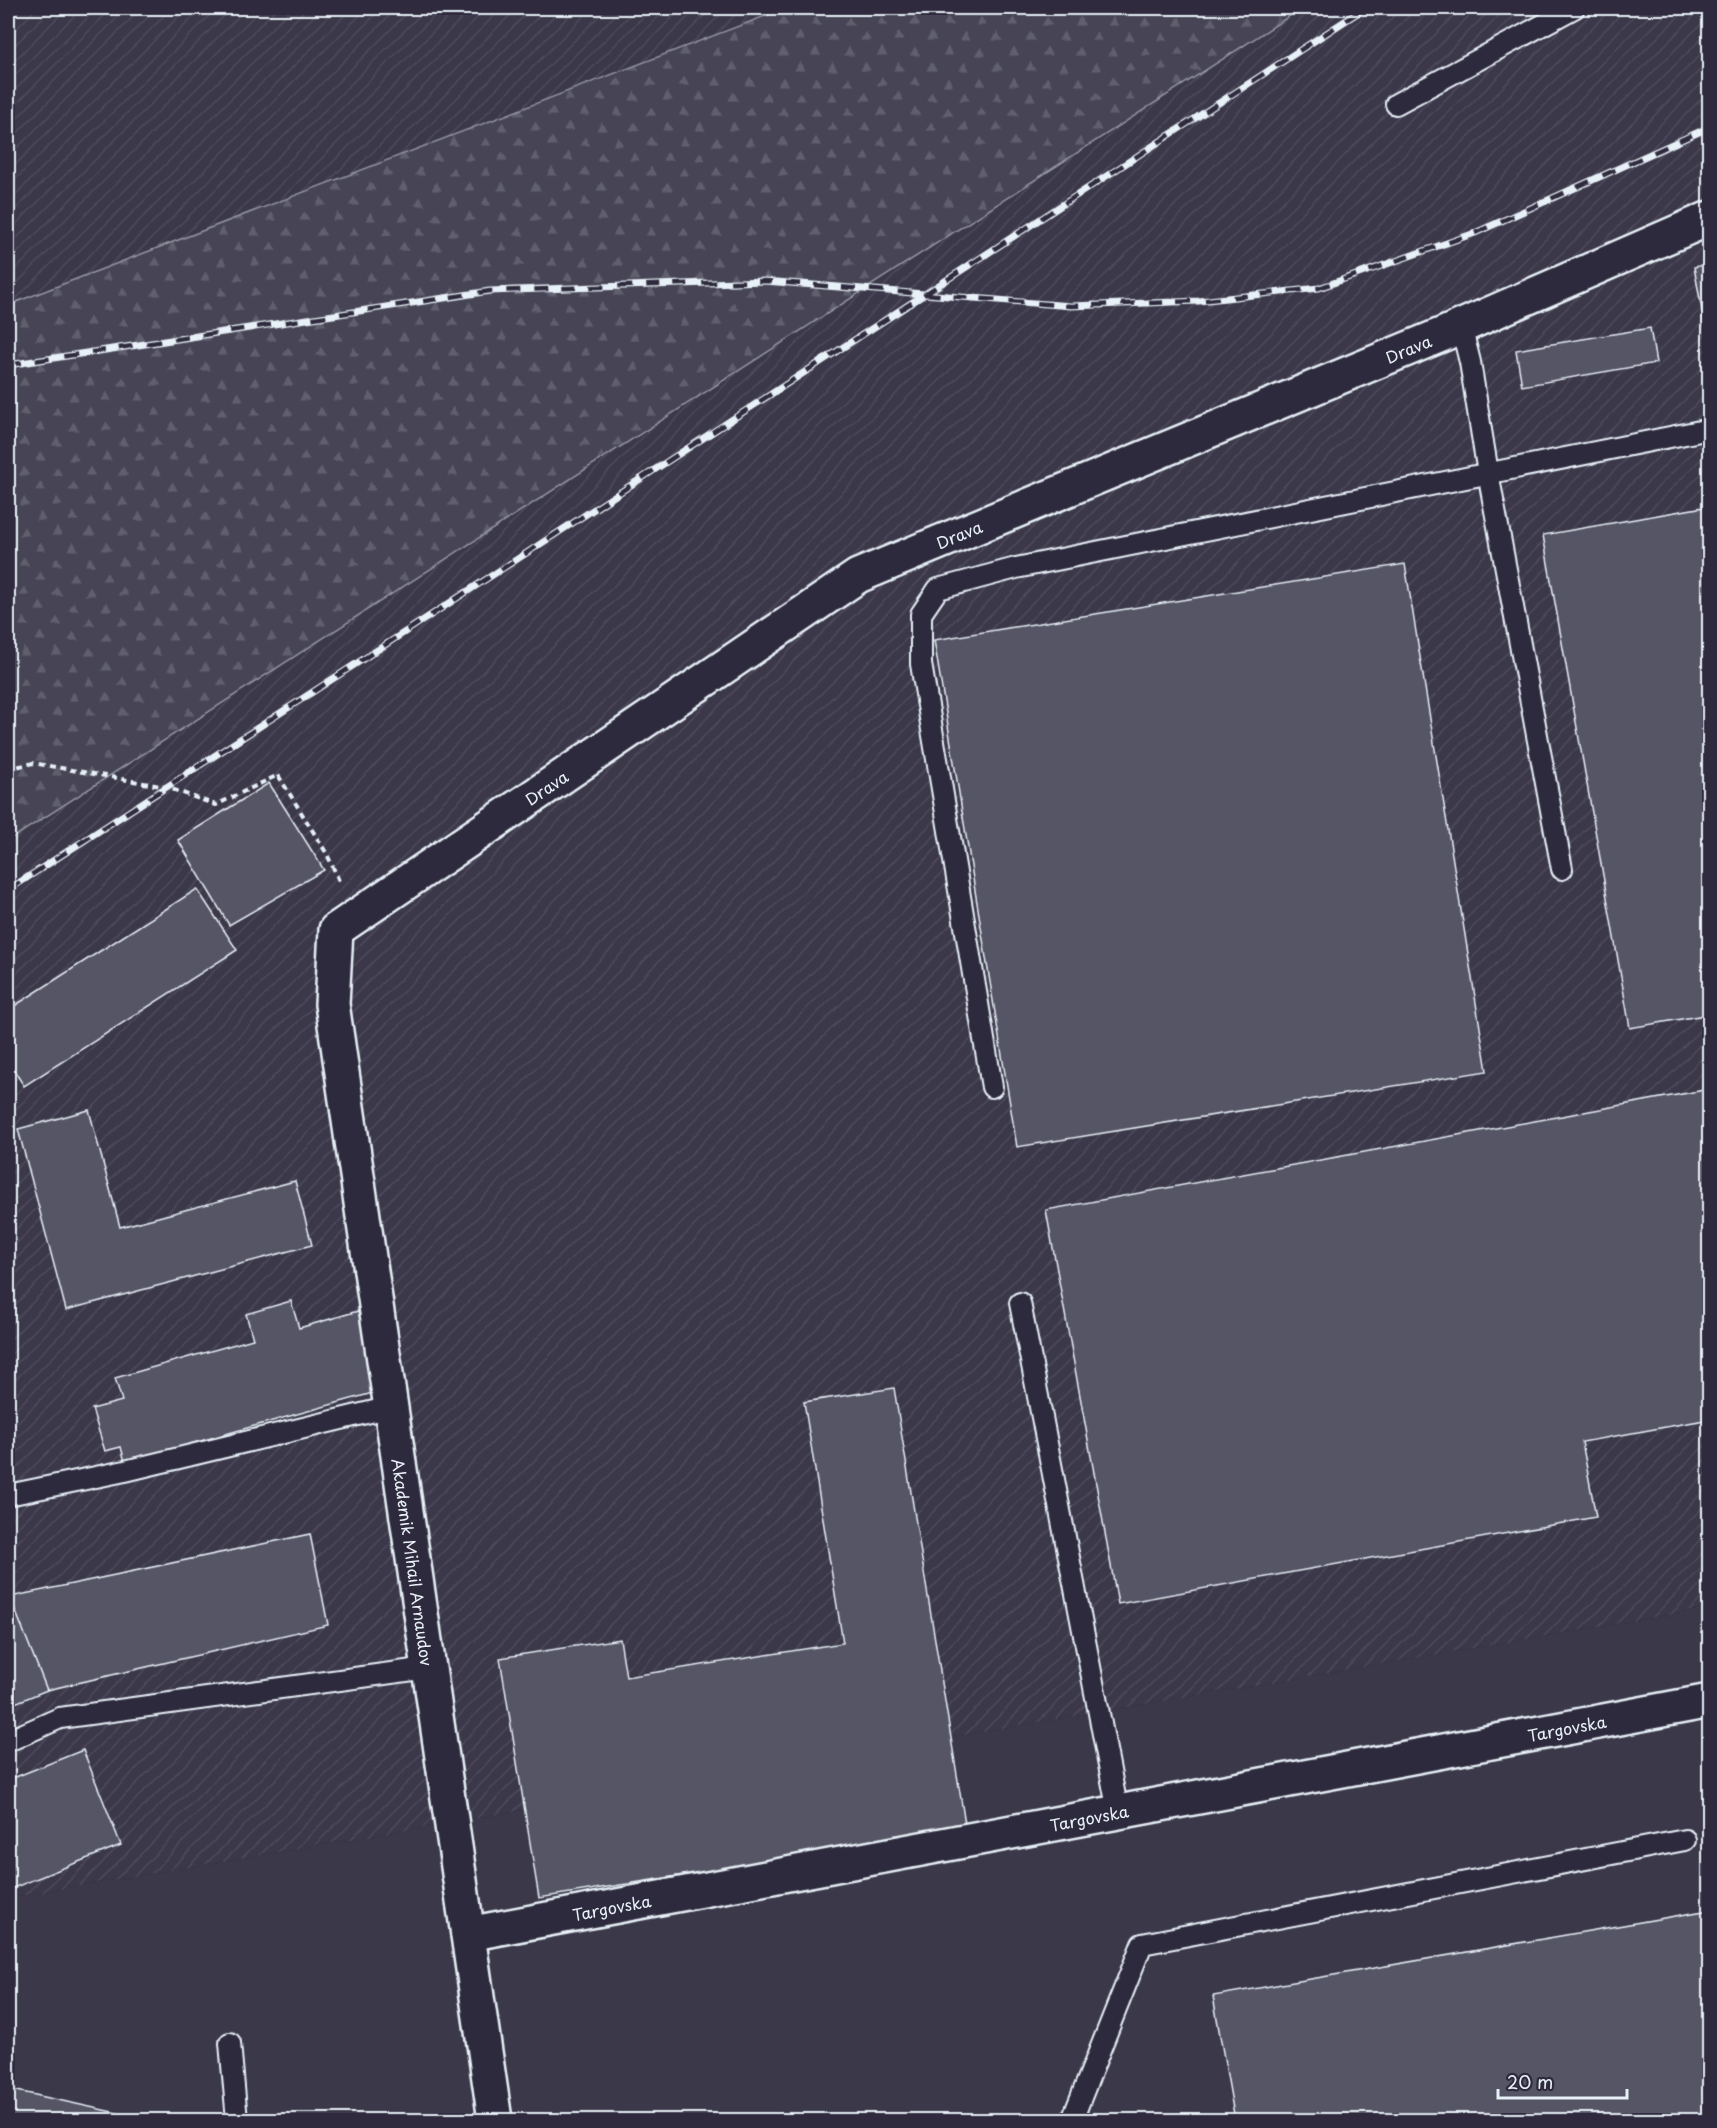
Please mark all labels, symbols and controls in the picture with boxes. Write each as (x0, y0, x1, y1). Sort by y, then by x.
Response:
street label: Drava (1382, 328, 1435, 369)
street label: Drava (932, 514, 986, 554)
street label: Drava (520, 764, 573, 811)
street label: Akademik Mihail Arnaudov (387, 1457, 439, 1667)
street label: Targovska (1525, 1709, 1608, 1747)
street label: Targovska (1048, 1798, 1131, 1837)
street label: Targovska (570, 1888, 653, 1926)
scale bar (1498, 2062, 1627, 2100)
text: 20 m (1507, 2068, 1553, 2095)

